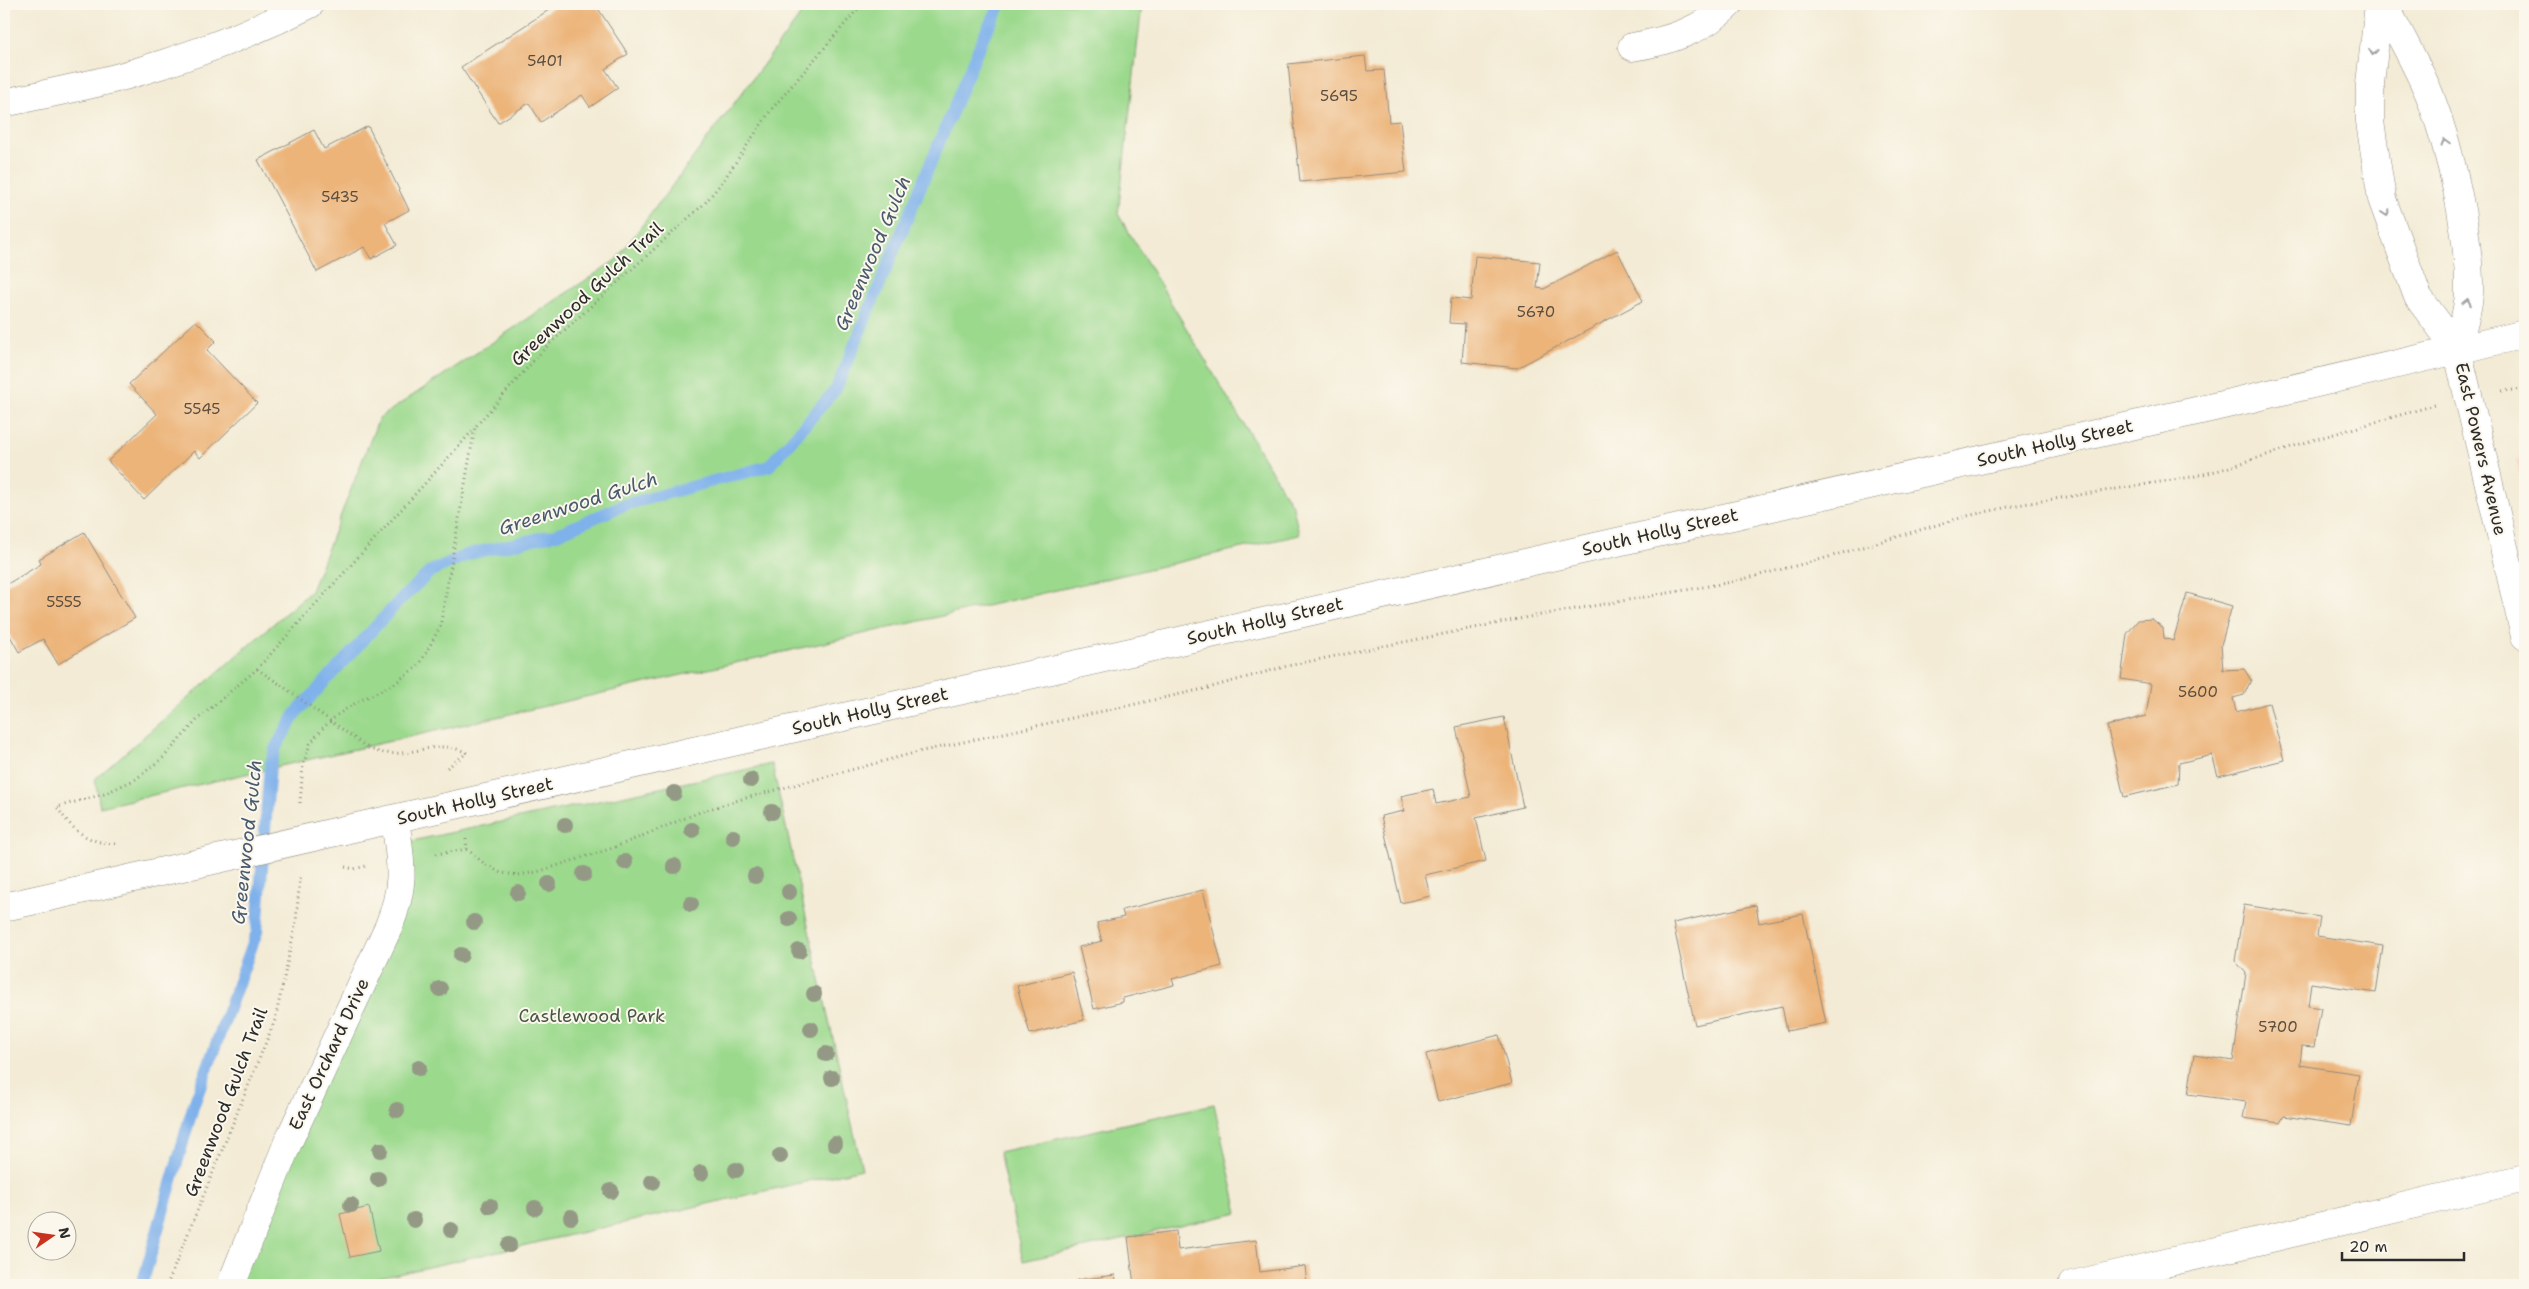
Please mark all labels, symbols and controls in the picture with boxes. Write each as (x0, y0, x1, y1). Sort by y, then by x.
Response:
one-way arrow (2368, 48, 2379, 56)
house number: 5401 (527, 51, 563, 71)
house number: 5695 (1320, 86, 1358, 106)
one-way arrow (2440, 138, 2450, 146)
water label: Greenwood Gulch (829, 172, 916, 334)
house number: 5435 (321, 187, 359, 207)
one-way arrow (2381, 208, 2391, 216)
street label: Greenwood Gulch Trail (505, 216, 669, 371)
one-way arrow (2461, 297, 2471, 306)
house number: 5670 (1517, 302, 1555, 322)
street label: East Powers Avenue (2449, 360, 2513, 538)
house number: 5545 (184, 399, 220, 419)
street label: South Holly Street (1975, 413, 2136, 473)
water label: Greenwood Gulch (496, 466, 661, 541)
street label: South Holly Street (1580, 502, 1741, 562)
street label: South Holly Street (1185, 591, 1346, 651)
house number: 5555 (46, 592, 82, 612)
street label: South Holly Street (790, 681, 951, 741)
house number: 5600 (2178, 682, 2218, 702)
water label: Greenwood Gulch (225, 758, 268, 926)
street label: South Holly Street (395, 771, 556, 831)
street label: East Orchard Drive (283, 974, 375, 1134)
street label: Greenwood Gulch Trail (179, 1003, 273, 1200)
park label: Castlewood Park (519, 1004, 665, 1028)
house number: 5700 (2258, 1017, 2298, 1037)
north arrow (28, 1212, 78, 1262)
text: N (55, 1226, 75, 1241)
scale bar (2342, 1229, 2464, 1261)
text: 20 m (2349, 1237, 2388, 1257)

